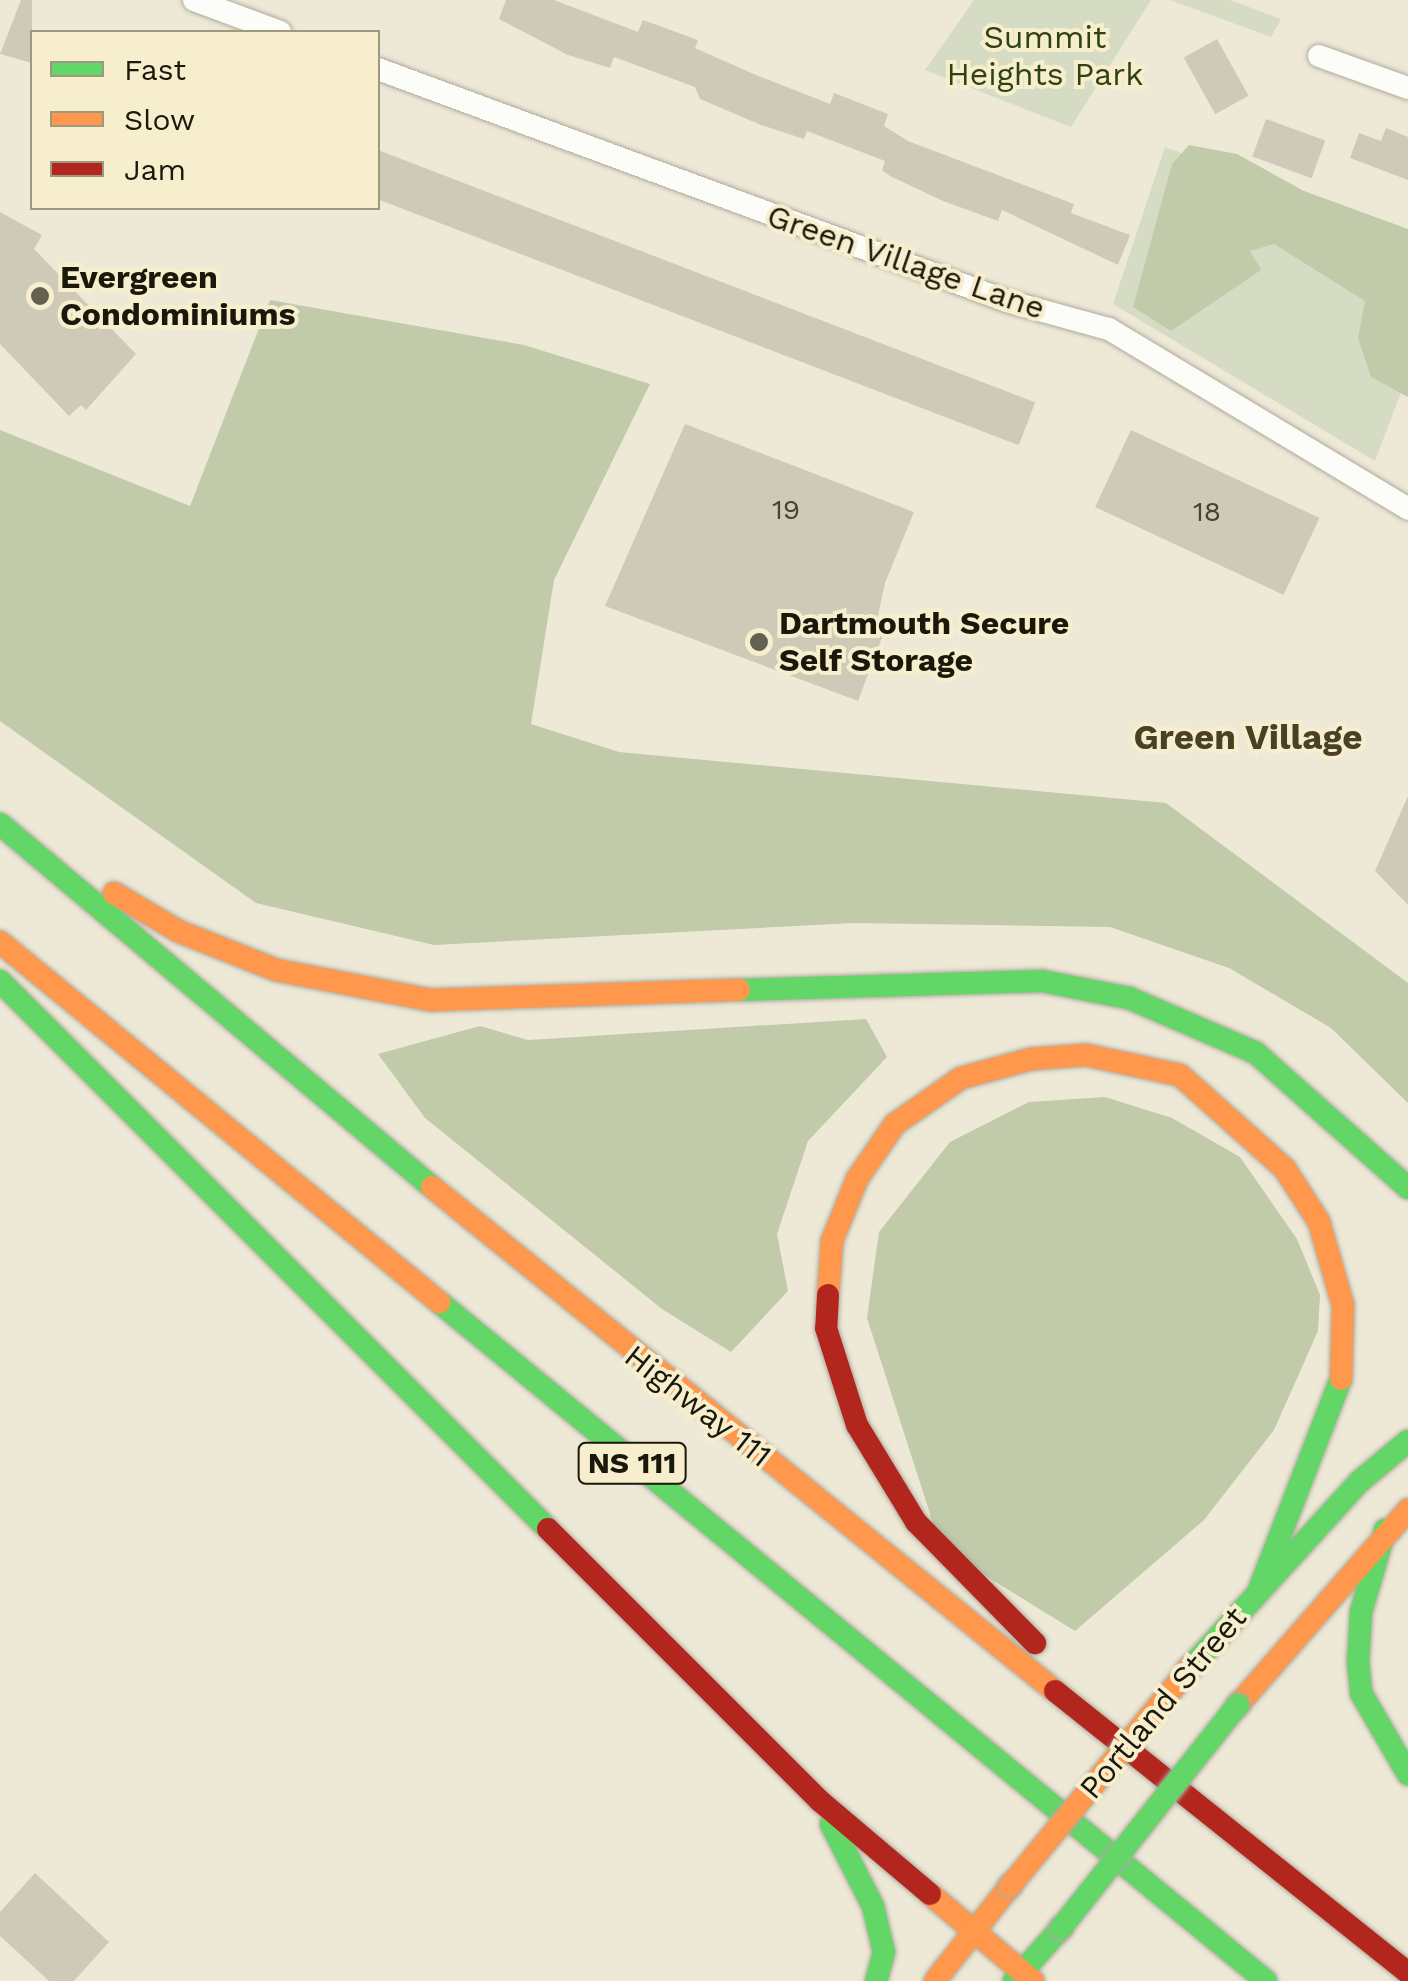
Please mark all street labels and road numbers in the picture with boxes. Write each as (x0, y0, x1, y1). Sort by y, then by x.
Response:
street label: Green Village Lane (762, 196, 1050, 328)
street label: Highway 111 (616, 1336, 780, 1476)
road number: NS 111 (577, 1438, 687, 1488)
street label: Portland Street (1071, 1599, 1255, 1807)

